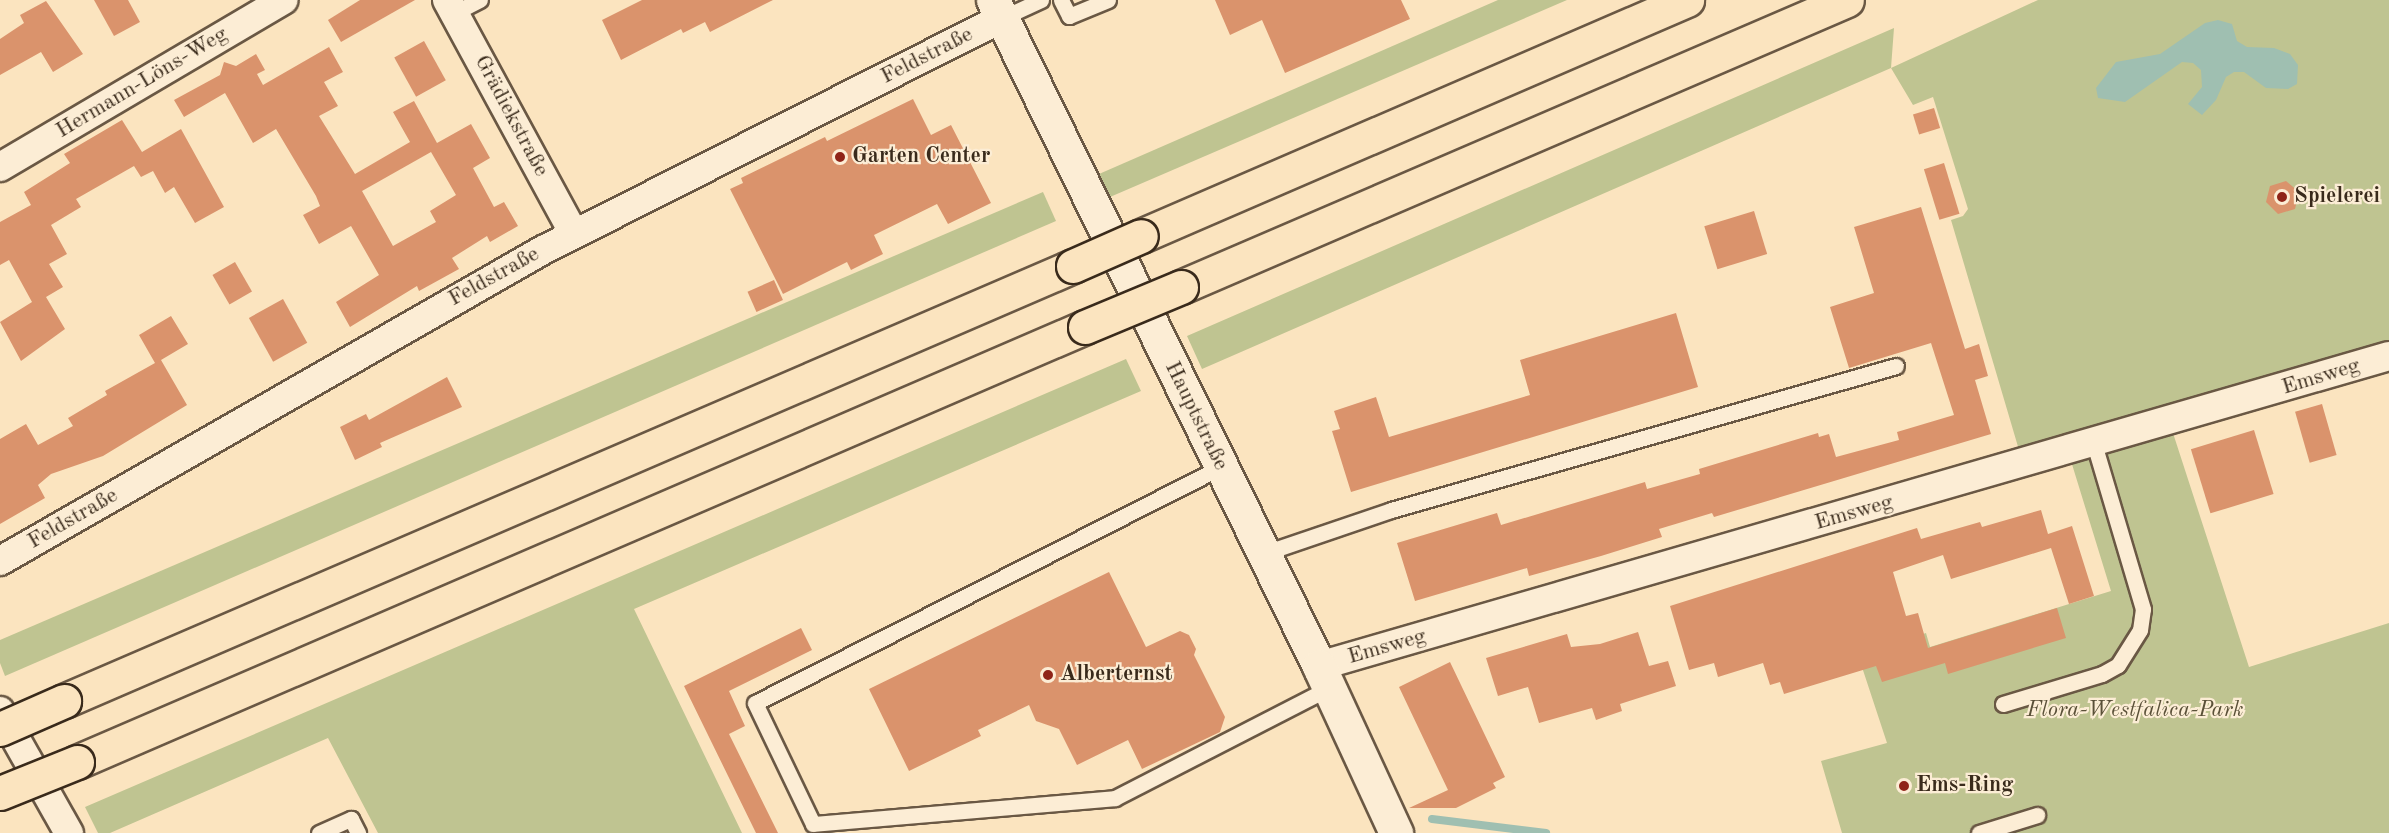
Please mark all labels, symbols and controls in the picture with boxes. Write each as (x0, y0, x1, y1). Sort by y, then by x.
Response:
street label: Hermann-Löns-Weg (51, 21, 233, 145)
street label: Feldstraße (877, 22, 977, 90)
street label: Grädiekstraße (468, 51, 554, 181)
place label: Garten Center (852, 144, 990, 170)
marker: Garten Center (833, 150, 847, 164)
place label: Spielerei (2294, 184, 2380, 210)
marker: Spielerei (2275, 190, 2289, 204)
street label: Feldstraße (444, 241, 544, 313)
street label: Emsweg (2279, 353, 2363, 401)
street label: Hauptstraße (1158, 357, 1234, 475)
street label: Feldstraße (23, 483, 123, 555)
street label: Emsweg (1812, 489, 1896, 537)
street label: Emsweg (1345, 623, 1429, 671)
place label: Alberternst (1060, 662, 1173, 688)
marker: Alberternst (1041, 668, 1055, 682)
park label: Flora-Westfalica-Park (2026, 698, 2244, 724)
place label: Ems-Ring (1916, 773, 2013, 799)
marker: Ems-Ring (1897, 779, 1911, 793)

